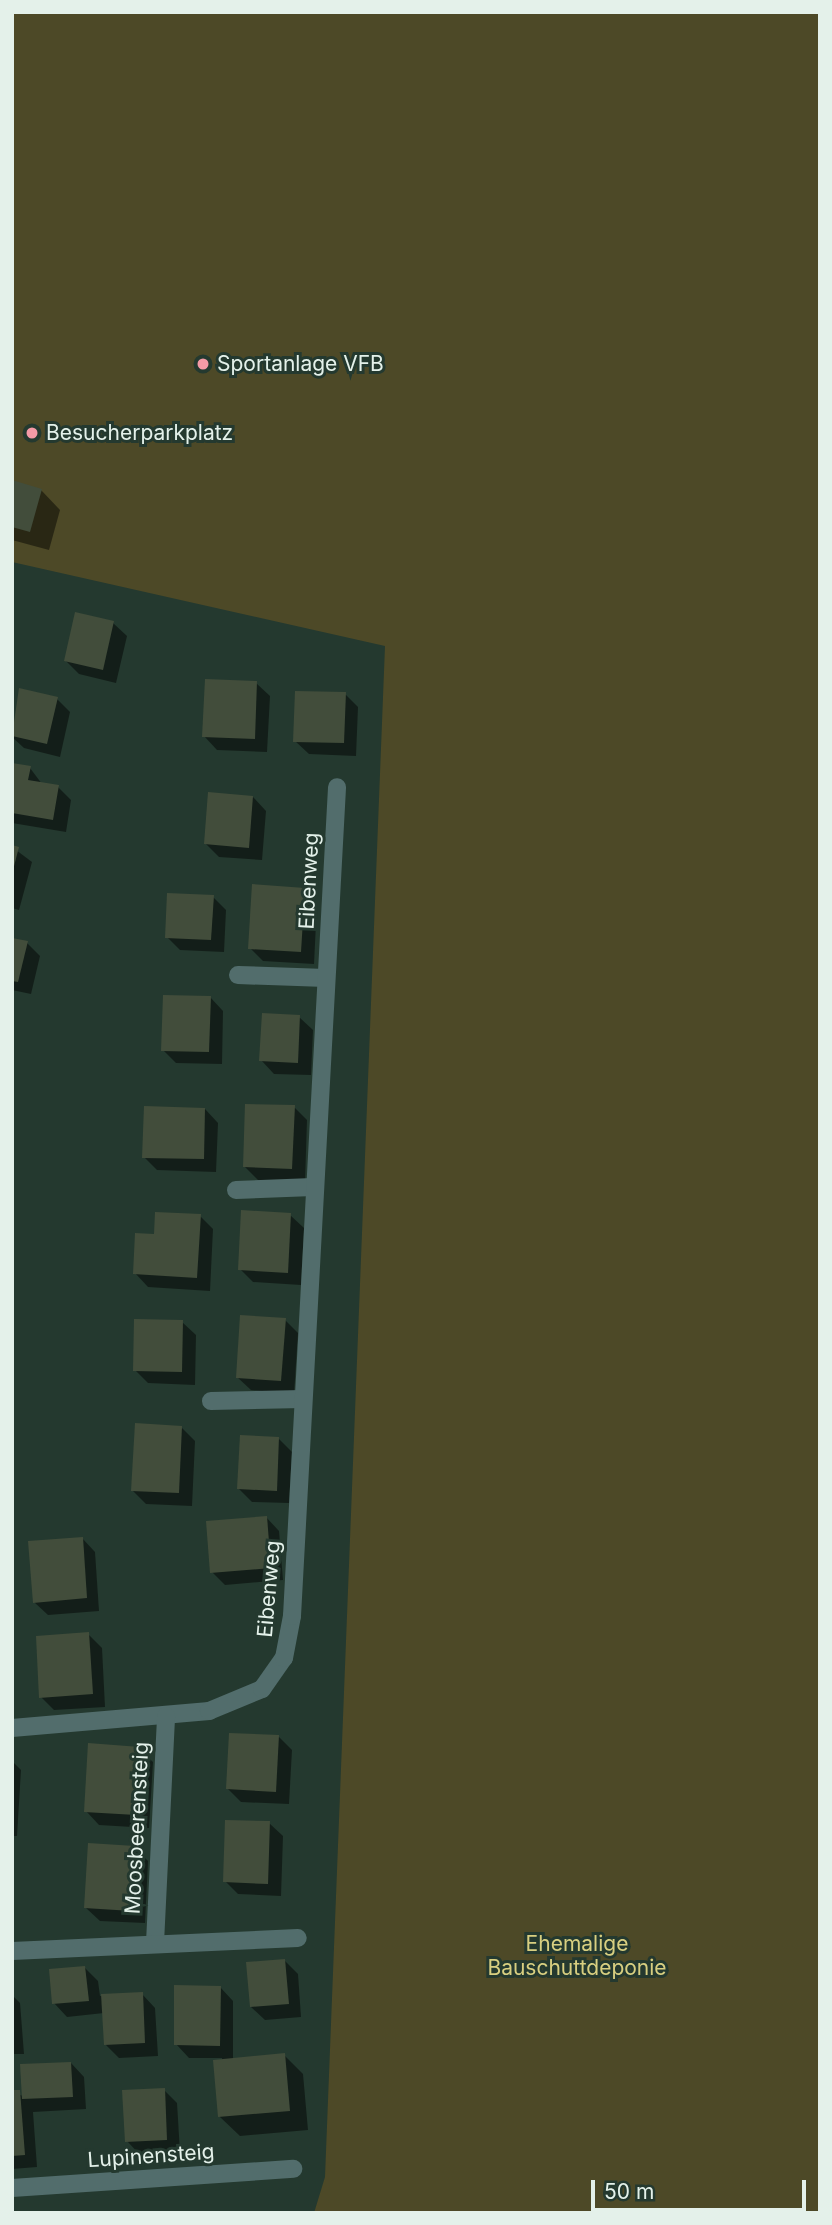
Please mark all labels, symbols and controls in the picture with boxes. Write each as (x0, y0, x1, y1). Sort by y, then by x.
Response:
place label: Sportanlage VFB (217, 351, 384, 377)
marker: Sportanlage VFB (195, 356, 211, 372)
place label: Besucherparkplatz (46, 420, 233, 446)
marker: Besucherparkplatz (24, 425, 40, 441)
street label: Eibenweg (294, 832, 324, 930)
street label: Eibenweg (252, 1540, 286, 1638)
street label: Moosbeerensteig (120, 1741, 154, 1915)
park label: Ehemalige Bauschuttdeponie (487, 1931, 667, 1981)
street label: Lupinensteig (87, 2139, 215, 2173)
scale bar (594, 2166, 809, 2210)
text: 50 m (604, 2179, 654, 2204)

